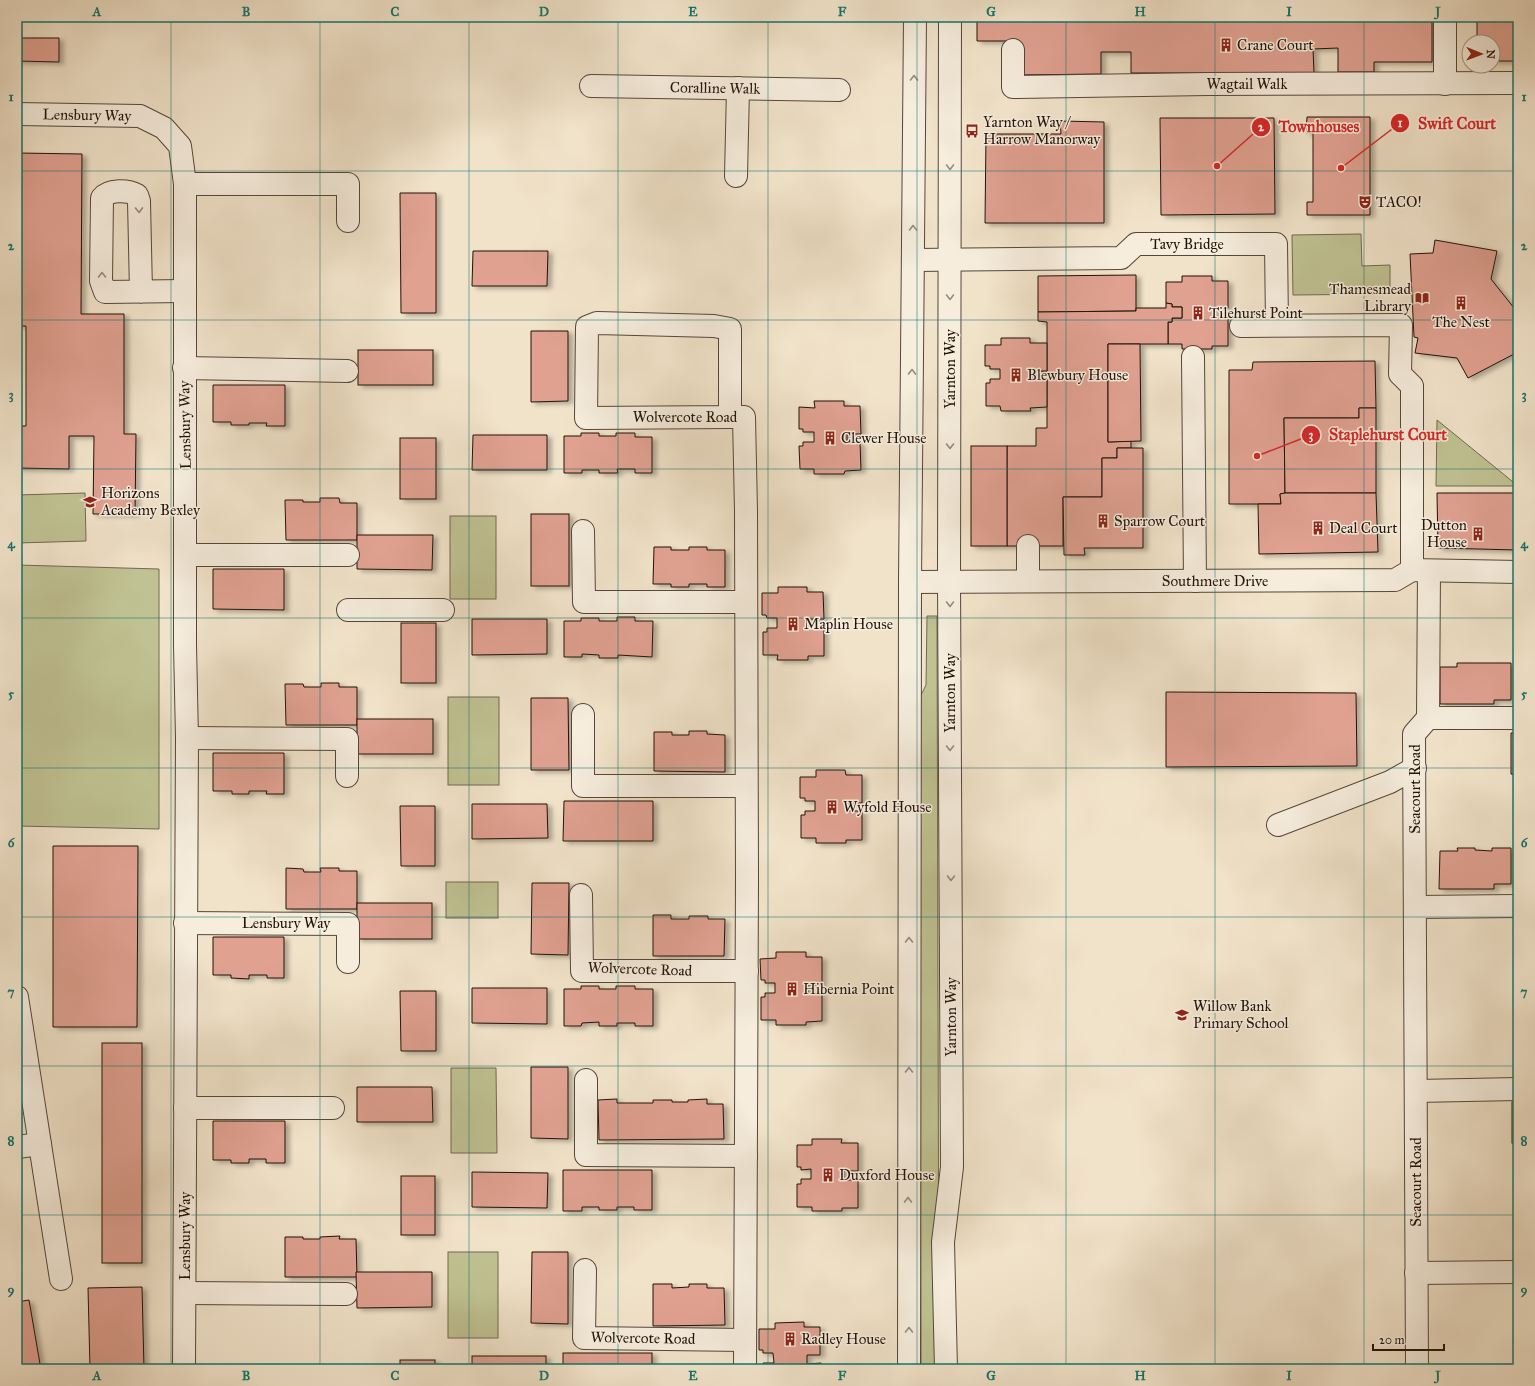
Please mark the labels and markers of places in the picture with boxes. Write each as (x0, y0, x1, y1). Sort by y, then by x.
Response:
place label: Crane Court (1237, 36, 1314, 54)
building icon: Crane Court (1218, 37, 1234, 53)
callout: Swift Court (1390, 109, 1504, 137)
place label: Yarnton Way / Harrow Manorway (983, 113, 1101, 148)
callout: Townhouses (1251, 113, 1367, 141)
bus stop icon: Yarnton Way / Harrow Manorway (964, 123, 980, 139)
place label: TACO! (1376, 193, 1422, 211)
theatre icon: TACO! (1357, 194, 1373, 210)
place label: Thamesmead Library (1329, 280, 1412, 315)
library icon: Thamesmead Library (1414, 290, 1430, 306)
building icon: The Nest (1453, 295, 1469, 311)
place label: Tilehurst Point (1209, 304, 1304, 322)
building icon: Tilehurst Point (1190, 305, 1206, 321)
place label: The Nest (1432, 313, 1490, 331)
place label: Blewbury House (1027, 366, 1128, 384)
building icon: Blewbury House (1008, 367, 1024, 383)
callout: Staplehurst Court (1301, 421, 1455, 449)
place label: Clewer House (841, 429, 926, 447)
building icon: Clewer House (822, 430, 838, 446)
place label: Horizons Academy Bexley (100, 484, 201, 519)
school or university icon: Horizons Academy Bexley (82, 494, 98, 510)
place label: Sparrow Court (1114, 512, 1206, 530)
building icon: Sparrow Court (1095, 513, 1111, 529)
place label: Dutton House (1421, 516, 1467, 551)
place label: Deal Court (1329, 519, 1398, 537)
building icon: Deal Court (1310, 520, 1326, 536)
building icon: Dutton House (1470, 526, 1486, 542)
place label: Maplin House (804, 615, 893, 633)
building icon: Maplin House (785, 616, 801, 632)
place label: Wyfold House (843, 798, 932, 816)
building icon: Wyfold House (824, 799, 840, 815)
place label: Hibernia Point (803, 980, 895, 998)
building icon: Hibernia Point (784, 981, 800, 997)
place label: Willow Bank Primary School (1193, 997, 1290, 1032)
school or university icon: Willow Bank Primary School (1174, 1007, 1190, 1023)
place label: Duxford House (839, 1166, 935, 1184)
building icon: Duxford House (820, 1167, 836, 1183)
place label: Radley House (801, 1330, 886, 1348)
building icon: Radley House (782, 1331, 798, 1347)

